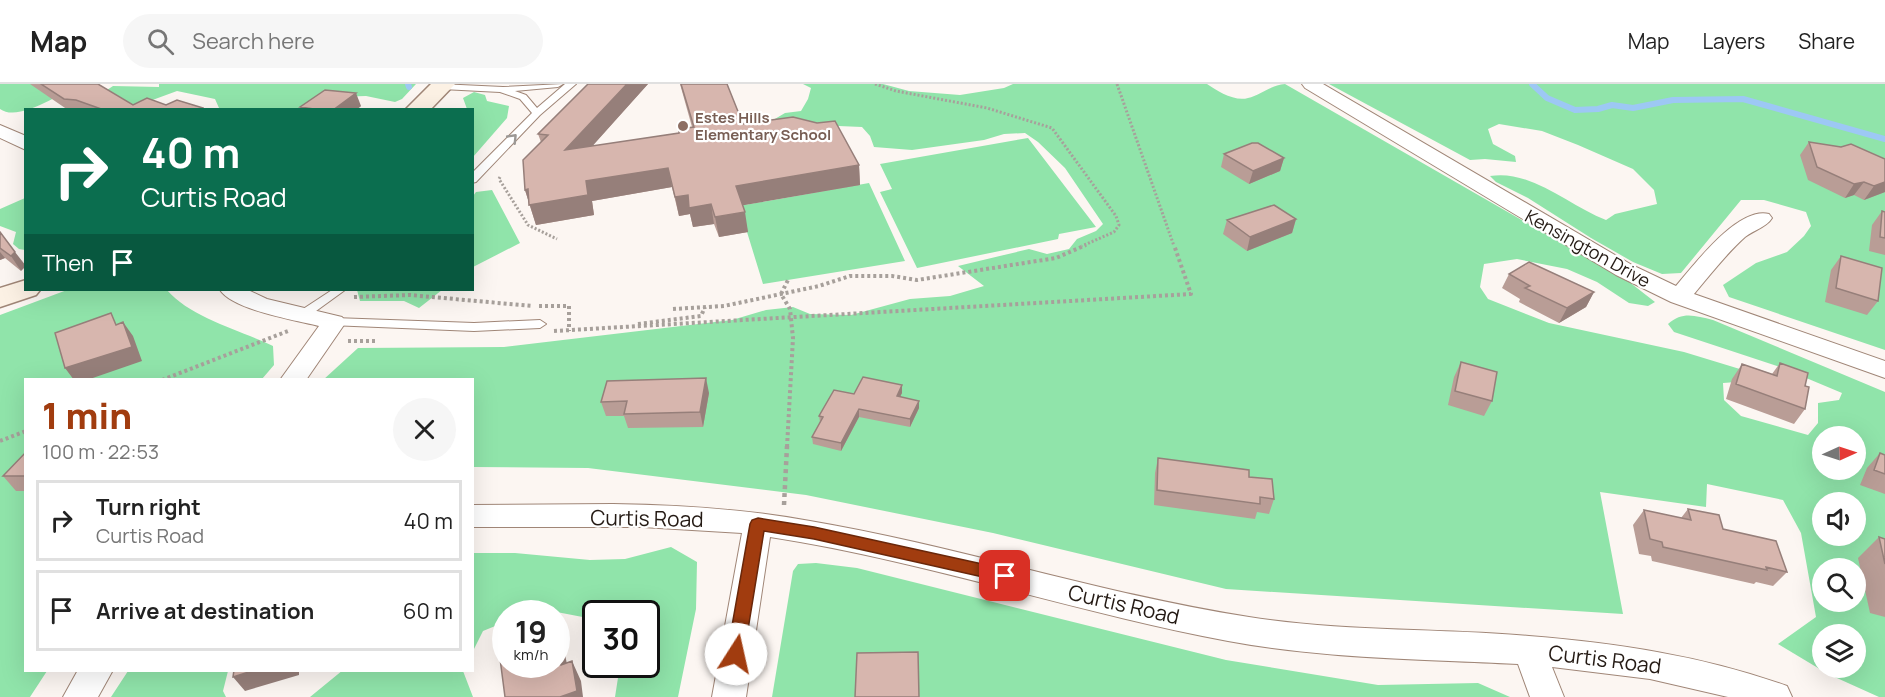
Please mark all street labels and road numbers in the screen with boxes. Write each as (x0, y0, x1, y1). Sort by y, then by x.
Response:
street label: Kensington Drive (1521, 204, 1655, 292)
street label: Curtis Road (590, 503, 704, 533)
street label: Curtis Road (1066, 578, 1182, 630)
street label: Curtis Road (1547, 638, 1663, 680)

